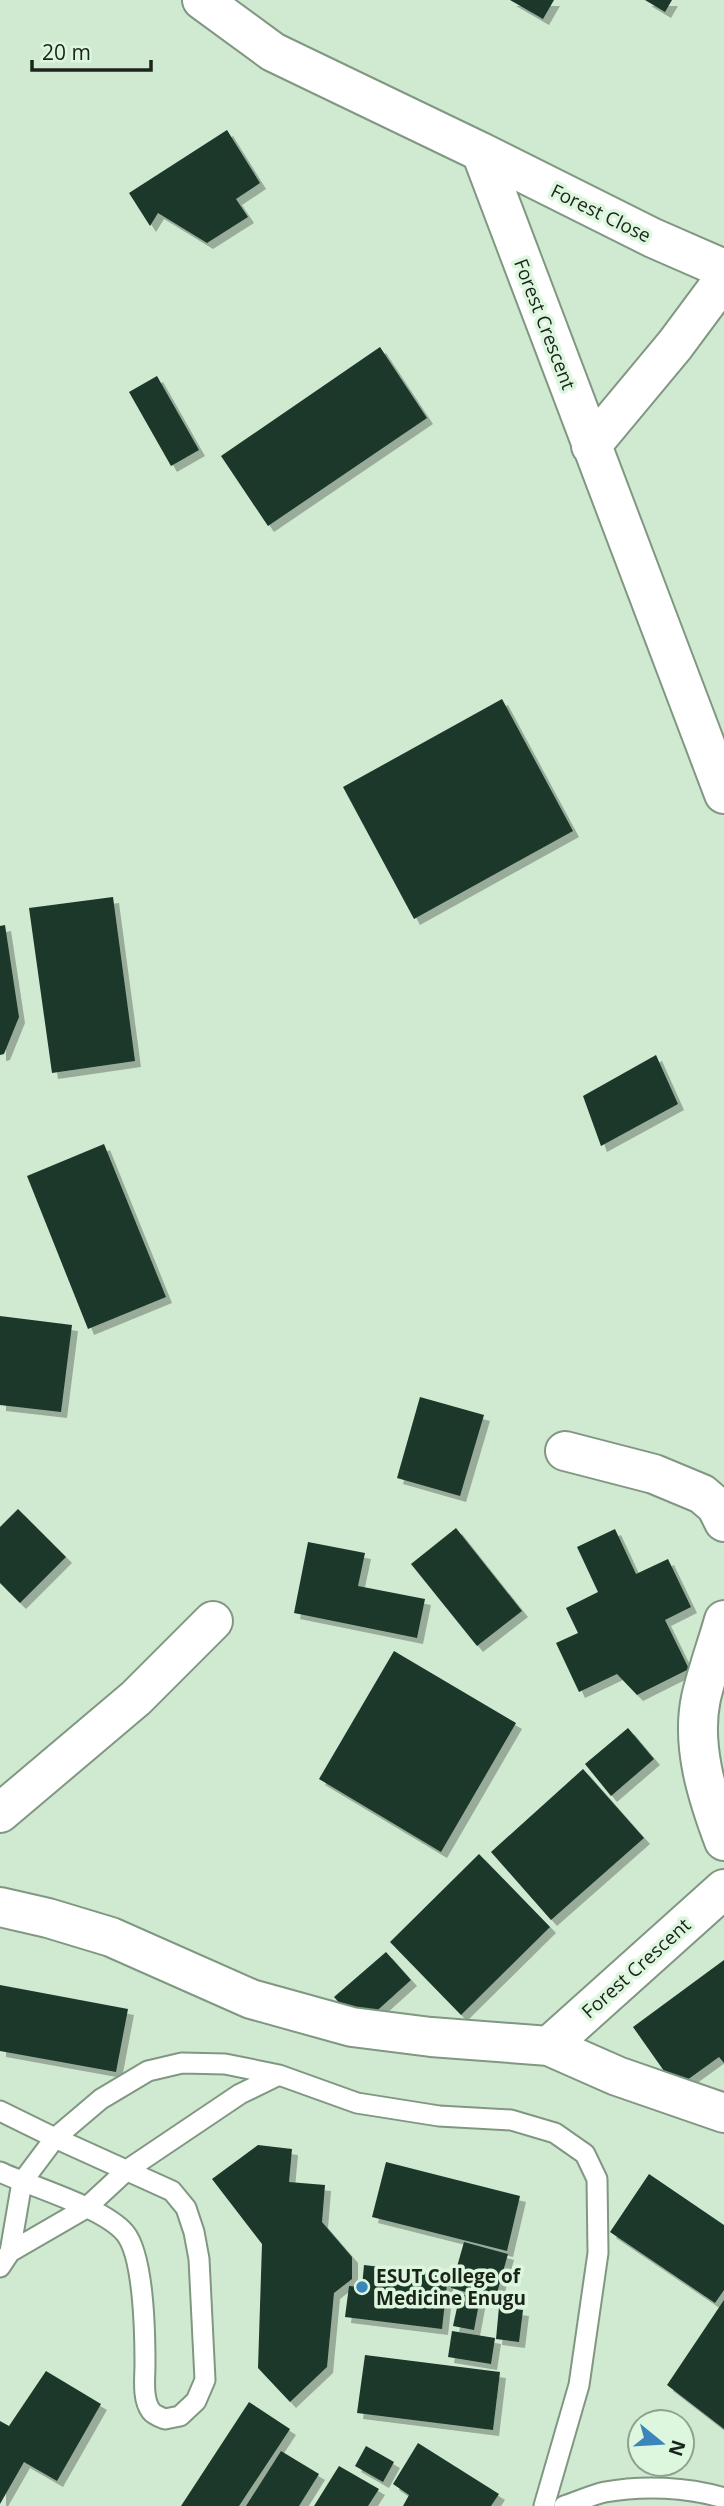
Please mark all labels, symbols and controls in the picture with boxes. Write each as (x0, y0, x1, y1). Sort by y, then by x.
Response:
scale bar (32, 28, 150, 72)
text: 20 m (42, 38, 91, 66)
street label: Forest Close (547, 178, 655, 248)
street label: Forest Crescent (508, 255, 582, 393)
street label: Forest Crescent (576, 1912, 696, 2024)
place label: ESUT College of Medicine Enugu (376, 2263, 526, 2311)
marker: ESUT College of Medicine Enugu (354, 2279, 370, 2295)
north arrow (626, 2408, 696, 2478)
text: N (662, 2437, 692, 2460)

